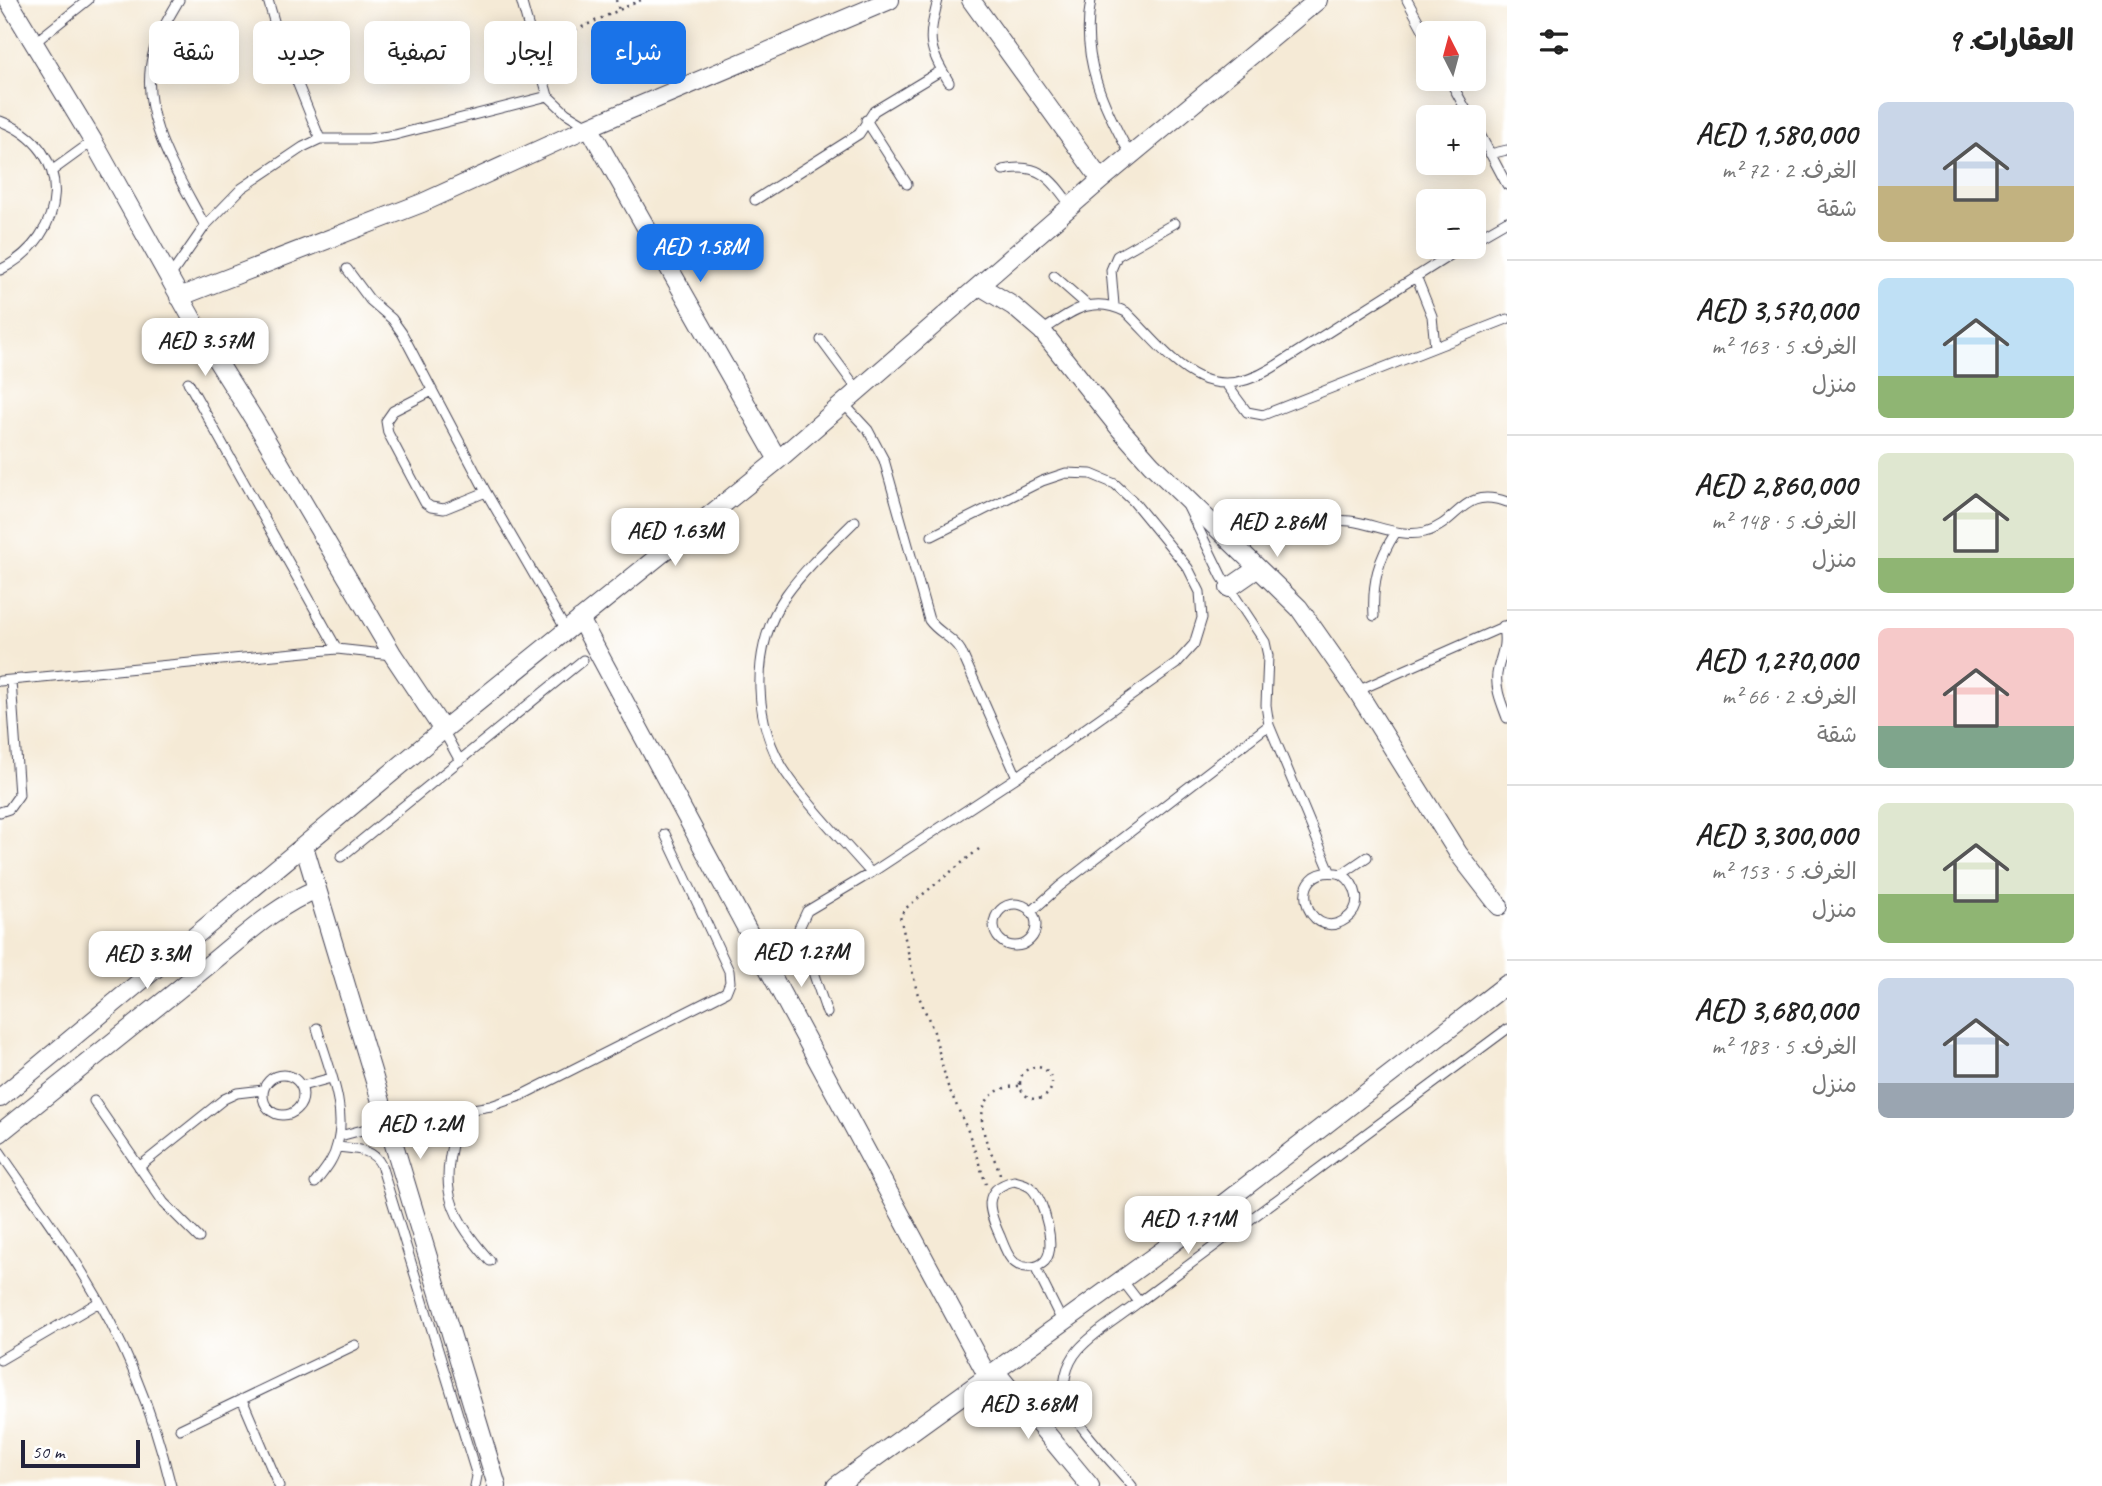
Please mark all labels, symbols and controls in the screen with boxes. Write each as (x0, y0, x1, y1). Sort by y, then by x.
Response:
chip: شقة (149, 21, 239, 84)
chip: جديد (253, 21, 350, 84)
chip: تصفية (364, 21, 470, 84)
chip: إيجار (484, 21, 577, 84)
chip: شراء (591, 21, 686, 84)
north arrow (1416, 21, 1486, 91)
map controls (1416, 21, 1486, 259)
text: العقارات: 9 (1947, 21, 2074, 59)
icon: filters (1535, 23, 1573, 61)
button: + (1416, 105, 1486, 175)
text: AED 1,580,000 (1695, 115, 1857, 153)
icon: home (1934, 130, 2018, 214)
text: الغرف: 2 · 72 m² (1722, 156, 1857, 185)
button: − (1416, 189, 1486, 259)
text: شقة (1817, 194, 1857, 223)
pin: AED 1.58M (620, 224, 780, 284)
text: AED 1.58M (653, 232, 747, 261)
text: AED 3,570,000 (1696, 291, 1857, 329)
icon: home (1934, 306, 2018, 390)
pin: AED 3.57M (125, 318, 285, 378)
text: AED 3.57M (158, 326, 252, 355)
text: الغرف: 5 · 163 m² (1711, 332, 1857, 361)
text: منزل (1812, 370, 1857, 399)
text: AED 2,860,000 (1694, 466, 1857, 504)
icon: home (1934, 481, 2018, 565)
pin: AED 2.86M (1197, 500, 1357, 559)
text: AED 2.86M (1229, 507, 1325, 536)
text: الغرف: 5 · 148 m² (1711, 507, 1857, 536)
pin: AED 1.63M (595, 508, 755, 568)
text: AED 1.63M (627, 516, 723, 545)
text: منزل (1812, 545, 1857, 574)
text: AED 1,270,000 (1695, 641, 1857, 679)
icon: home (1934, 656, 2018, 740)
text: الغرف: 2 · 66 m² (1722, 682, 1857, 711)
text: شقة (1817, 720, 1857, 749)
text: AED 3,300,000 (1695, 816, 1857, 854)
icon: home (1934, 831, 2018, 915)
text: الغرف: 5 · 153 m² (1711, 857, 1857, 886)
text: منزل (1812, 895, 1857, 924)
pin: AED 1.27M (721, 930, 881, 989)
pin: AED 3.3M (75, 932, 219, 991)
text: AED 1.27M (754, 937, 849, 966)
text: AED 3.3M (105, 939, 189, 968)
text: AED 3,680,000 (1694, 991, 1857, 1029)
icon: home (1934, 1006, 2018, 1090)
text: الغرف: 5 · 183 m² (1711, 1032, 1857, 1061)
text: منزل (1812, 1070, 1857, 1099)
pin: AED 1.2M (348, 1102, 492, 1161)
text: AED 1.2M (378, 1109, 462, 1138)
pin: AED 1.71M (1108, 1196, 1268, 1256)
text: AED 1.71M (1141, 1204, 1236, 1233)
pin: AED 3.68M (948, 1382, 1108, 1441)
text: AED 3.68M (980, 1389, 1076, 1418)
scale bar (21, 1437, 140, 1469)
text: 50 m (32, 1440, 64, 1464)

